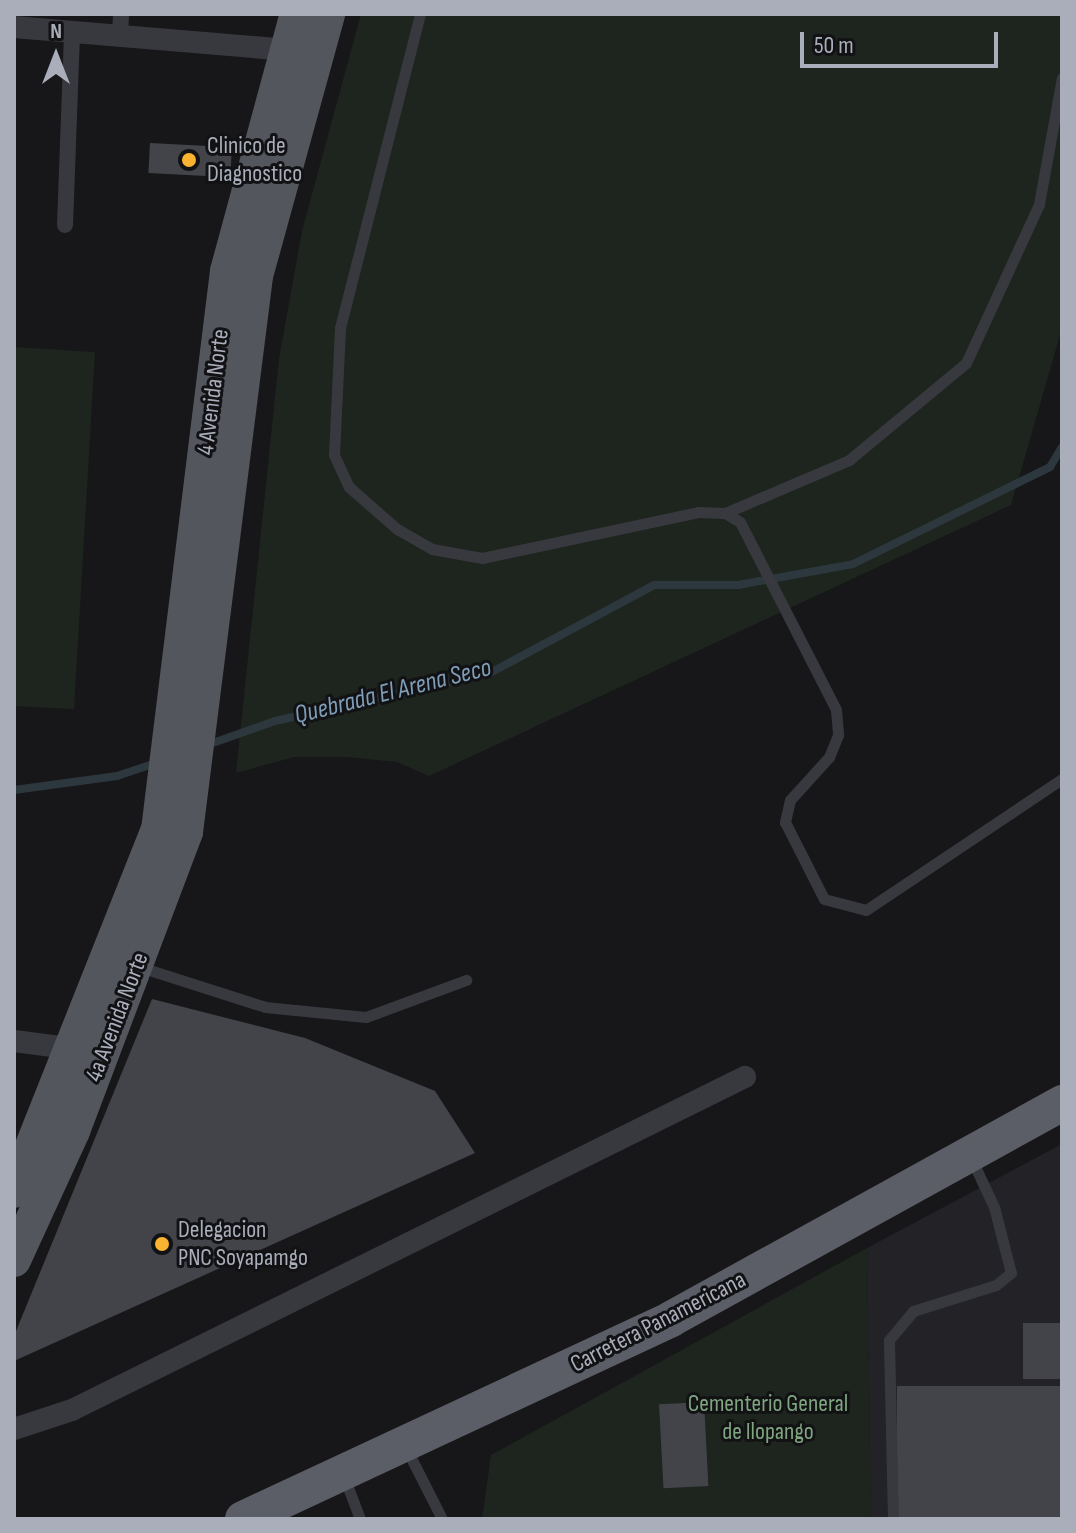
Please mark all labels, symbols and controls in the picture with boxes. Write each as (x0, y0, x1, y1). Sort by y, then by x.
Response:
north arrow (16, 16, 96, 96)
scale bar (804, 16, 1002, 66)
text: N (50, 18, 62, 45)
text: 50 m (814, 31, 854, 60)
place label: Clinico de Diagnostico (207, 132, 302, 188)
marker: Clinico de Diagnostico (178, 149, 200, 171)
street label: 4 Avenida Norte (191, 327, 235, 457)
water label: Quebrada El Arena Seco (291, 652, 495, 732)
street label: 4a Avenida Norte (79, 948, 155, 1086)
place label: Delegacion PNC Soyapamgo (178, 1216, 308, 1272)
marker: Delegacion PNC Soyapamgo (153, 1235, 171, 1253)
street label: Carretera Panamericana (566, 1265, 750, 1379)
park label: Cementerio General de Ilopango (688, 1390, 848, 1446)

